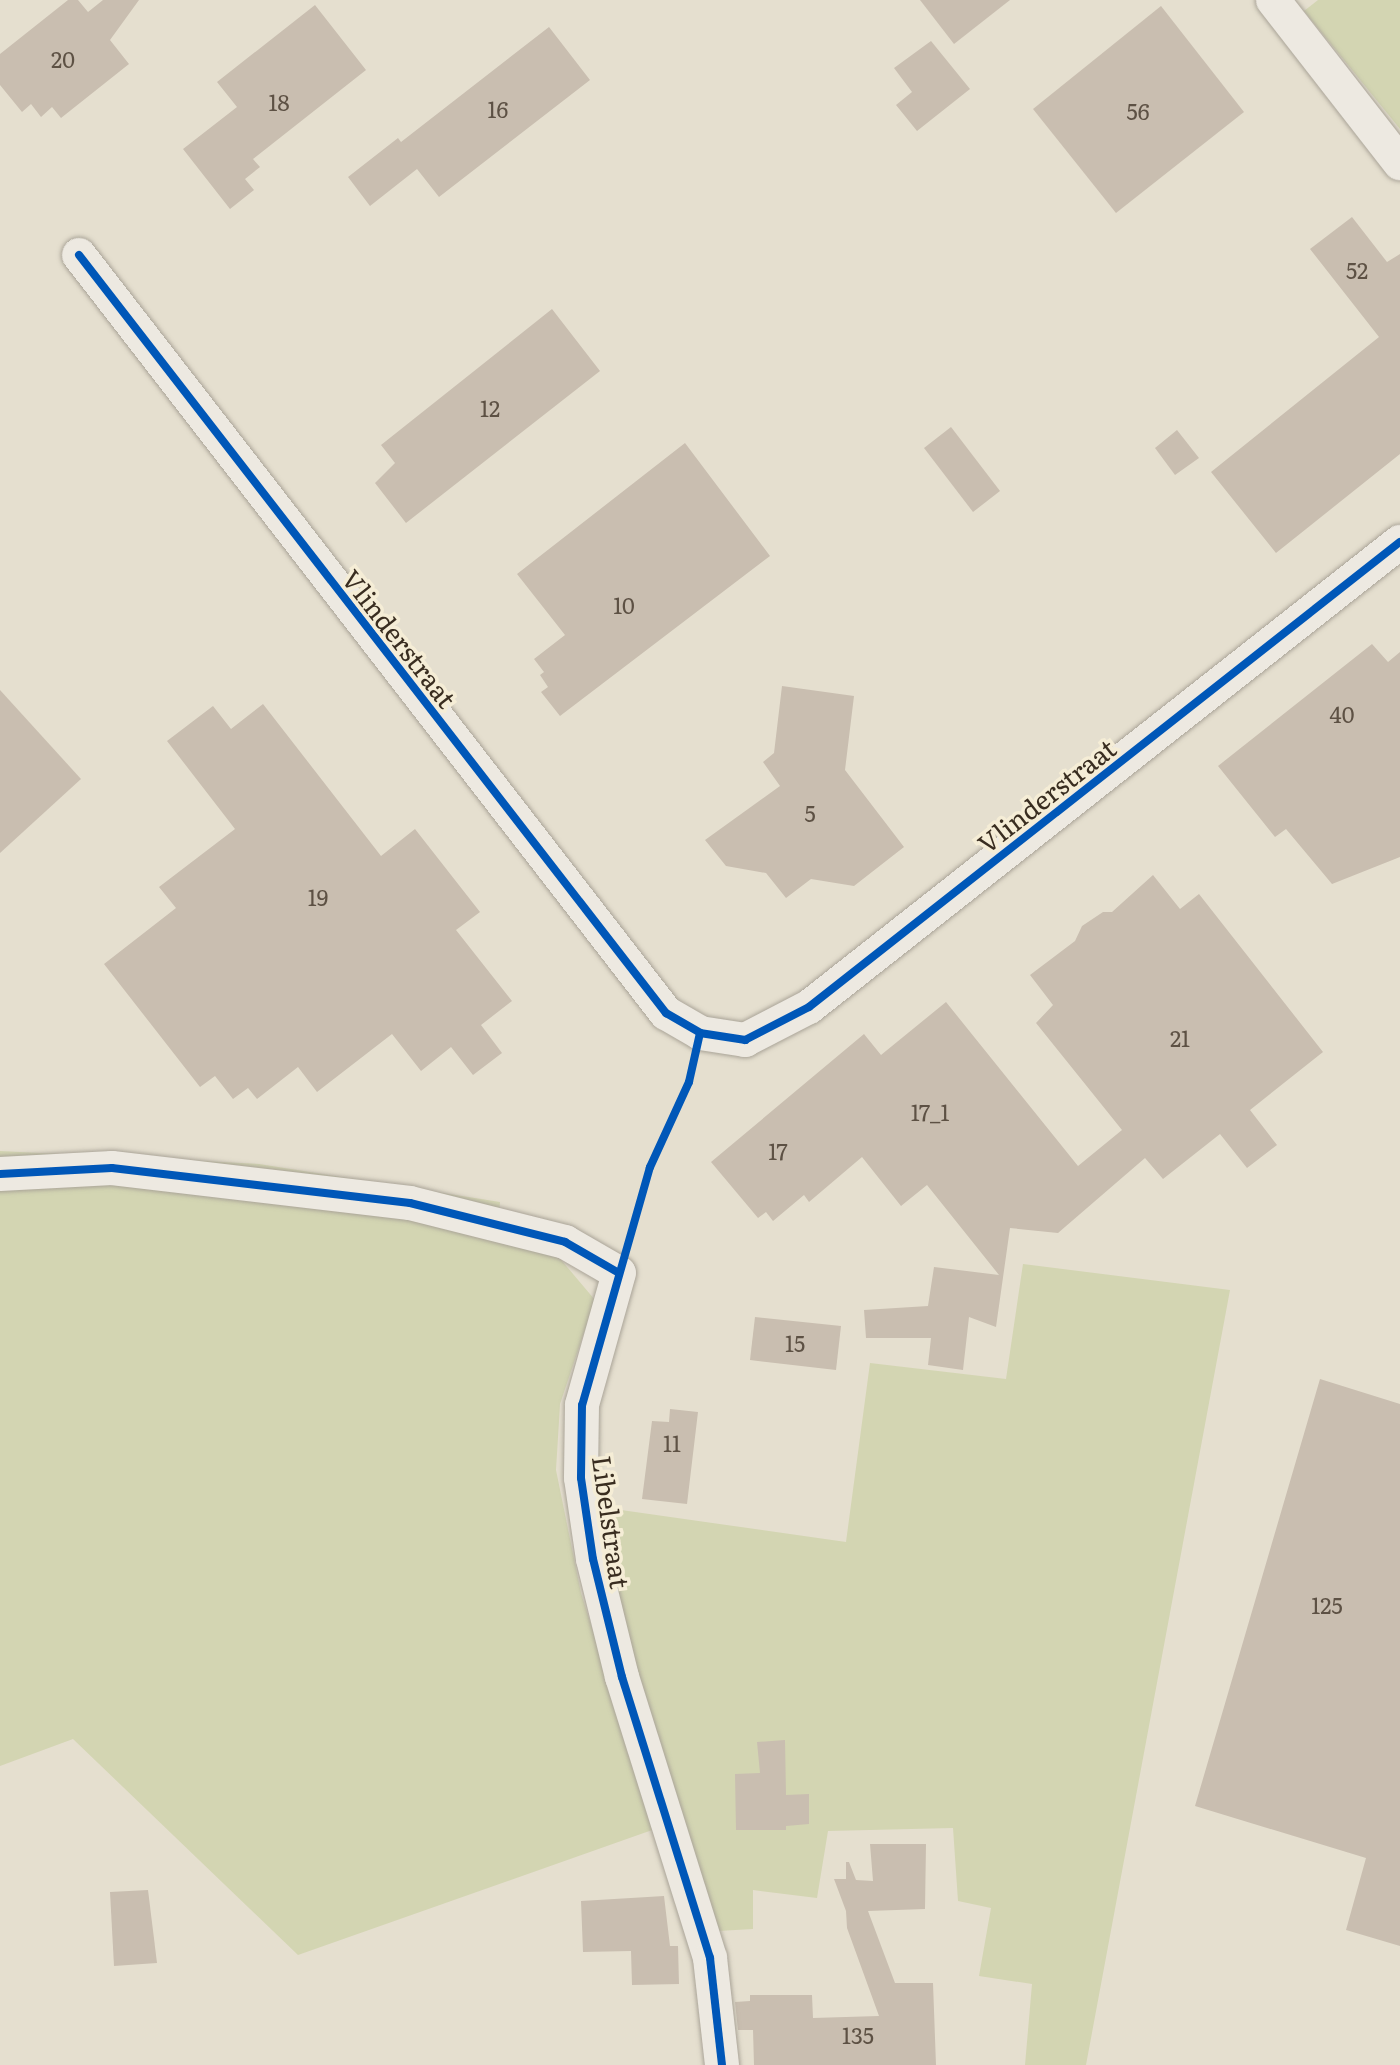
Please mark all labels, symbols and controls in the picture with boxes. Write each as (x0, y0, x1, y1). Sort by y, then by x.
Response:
house number: 20 (51, 46, 75, 72)
house number: 18 (268, 89, 290, 115)
house number: 16 (488, 96, 508, 122)
house number: 56 (1127, 98, 1149, 124)
house number: 52 (1346, 257, 1368, 283)
house number: 12 (480, 395, 500, 421)
street label: Vlinderstraat (337, 563, 463, 713)
house number: 10 (613, 592, 635, 618)
house number: 40 (1330, 701, 1354, 727)
street label: Vlinderstraat (971, 732, 1121, 858)
house number: 5 (804, 800, 816, 826)
house number: 19 (308, 884, 328, 910)
house number: 21 (1170, 1025, 1190, 1051)
house number: 17_1 (911, 1099, 949, 1125)
house number: 17 (768, 1138, 788, 1164)
house number: 15 (785, 1330, 805, 1356)
house number: 11 (663, 1430, 681, 1456)
street label: Libelstraat (587, 1454, 637, 1590)
house number: 125 (1311, 1592, 1343, 1618)
house number: 135 (842, 2022, 874, 2048)

